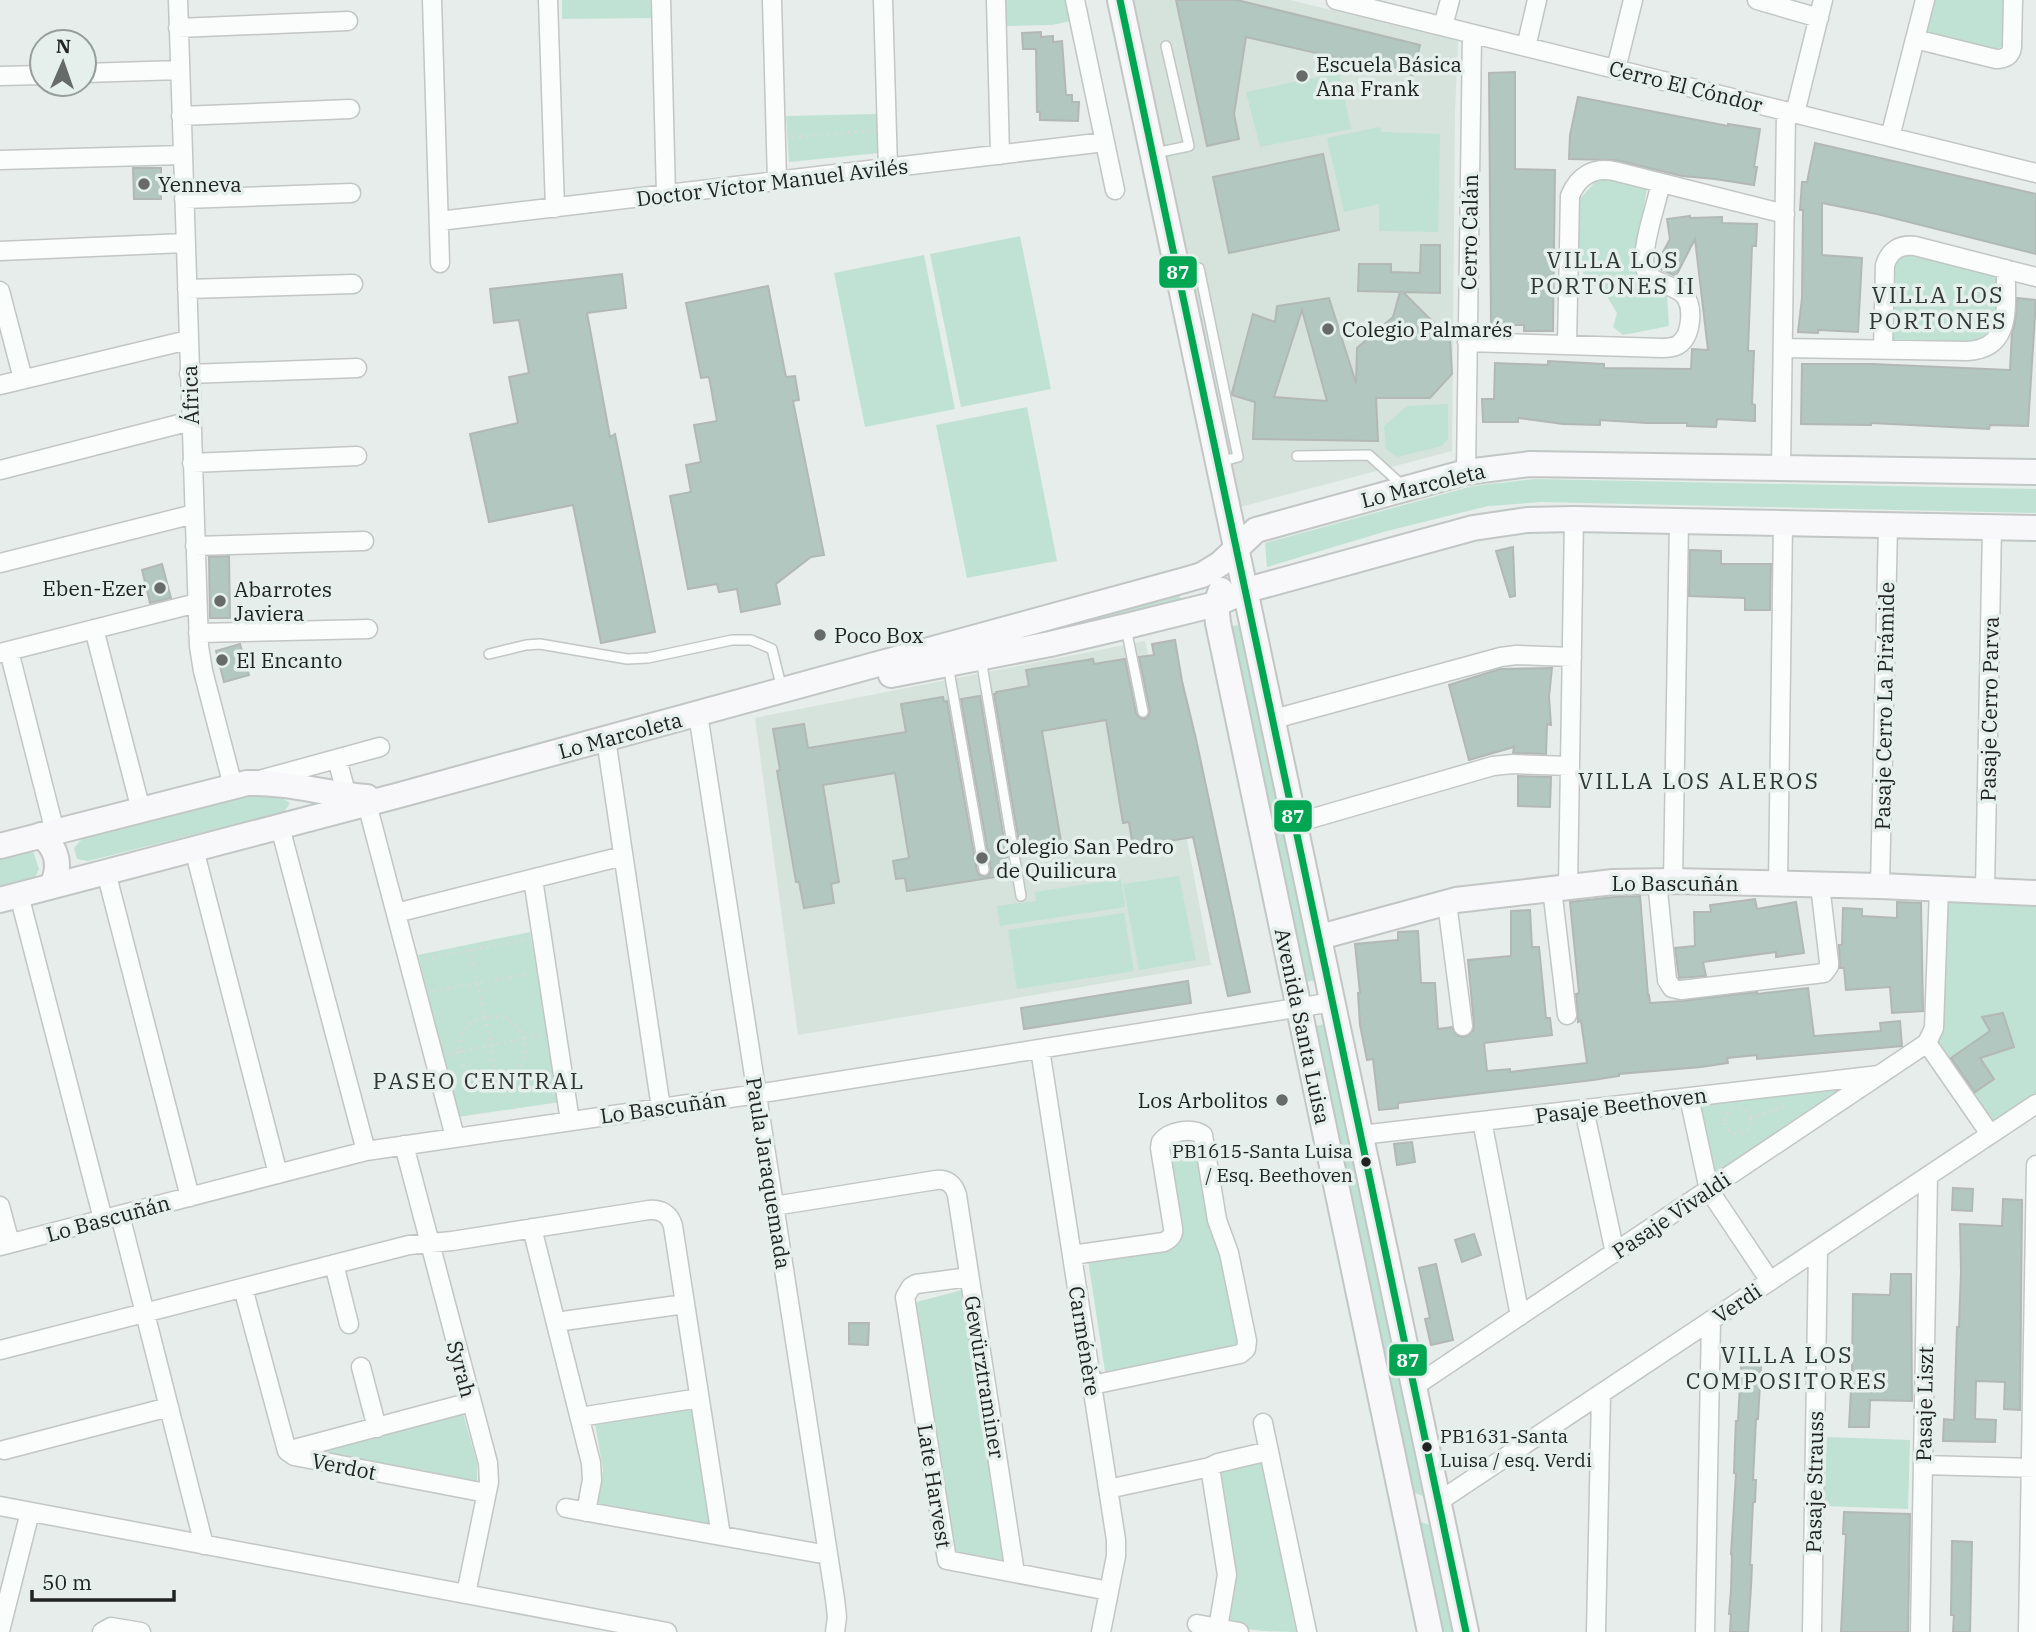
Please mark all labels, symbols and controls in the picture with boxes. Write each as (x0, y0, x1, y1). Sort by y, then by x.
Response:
north arrow (28, 28, 98, 98)
text: N (56, 34, 72, 58)
place label: Escuela Básica Ana Frank (1316, 50, 1462, 102)
street label: Cerro El Cóndor (1606, 53, 1766, 119)
marker: Escuela Básica Ana Frank (1294, 68, 1310, 84)
street label: Doctor Víctor Manuel Avilés (634, 151, 910, 213)
place label: Yenneva (158, 170, 242, 198)
street label: Cerro Calán (1454, 174, 1484, 290)
marker: Yenneva (136, 176, 152, 192)
district label: VILLA LOS PORTONES II (1530, 244, 1696, 300)
line badge: 87 (1158, 255, 1198, 289)
text: 87 (1167, 260, 1189, 284)
district label: VILLA LOS PORTONES (1868, 279, 2008, 335)
place label: Colegio Palmarés (1342, 315, 1512, 343)
marker: Colegio Palmarés (1320, 321, 1336, 337)
street label: África (175, 365, 205, 425)
street label: Lo Marcoleta (1358, 456, 1488, 514)
place label: Eben-Ezer (42, 574, 147, 602)
place label: Abarrotes Javiera (234, 575, 332, 627)
marker: Eben-Ezer (152, 580, 168, 596)
street label: Pasaje Cerro La Pirámide (1868, 582, 1900, 830)
marker: Abarrotes Javiera (212, 593, 228, 609)
street label: Pasaje Cerro Parva (1973, 616, 2005, 802)
place label: Poco Box (834, 621, 924, 649)
marker: Poco Box (812, 627, 828, 643)
place label: El Encanto (236, 646, 342, 674)
marker: El Encanto (214, 652, 230, 668)
street label: Lo Marcoleta (555, 705, 685, 765)
district label: VILLA LOS ALEROS (1578, 765, 1820, 795)
line badge: 87 (1273, 799, 1313, 833)
text: 87 (1282, 804, 1304, 828)
place label: Colegio San Pedro de Quilicura (996, 832, 1174, 884)
marker: Colegio San Pedro de Quilicura (974, 850, 990, 866)
street label: Lo Bascuñán (1611, 869, 1739, 897)
street label: Avenida Santa Luisa (1269, 925, 1337, 1127)
district label: PASEO CENTRAL (373, 1065, 585, 1095)
street label: Paula Jaraquemada (740, 1075, 798, 1271)
street label: Pasaje Beethoven (1533, 1081, 1709, 1129)
street label: Lo Bascuñán (598, 1084, 728, 1130)
place label: Los Arbolitos (1138, 1086, 1268, 1114)
marker: Los Arbolitos (1274, 1092, 1290, 1108)
place label: PB1615-Santa Luisa / Esq. Beethoven (1172, 1139, 1353, 1187)
marker: PB1615-Santa Luisa / Esq. Beethoven (1359, 1155, 1373, 1169)
street label: Pasaje Vivaldi (1606, 1165, 1736, 1265)
street label: Lo Bascuñán (43, 1188, 173, 1248)
street label: Verdi (1707, 1277, 1767, 1329)
street label: Carménère (1063, 1284, 1107, 1398)
street label: Gewürztraminer (958, 1294, 1012, 1461)
street label: Syrah (441, 1338, 483, 1400)
district label: VILLA LOS COMPOSITORES (1686, 1339, 1888, 1395)
line badge: 87 (1388, 1343, 1428, 1377)
street label: Pasaje Liszt (1909, 1346, 1939, 1462)
text: 87 (1397, 1348, 1419, 1372)
street label: Pasaje Strauss (1799, 1411, 1829, 1553)
street label: Late Harvest (911, 1422, 959, 1550)
place label: PB1631-Santa Luisa / esq. Verdi (1440, 1424, 1592, 1472)
marker: PB1631-Santa Luisa / esq. Verdi (1420, 1440, 1434, 1454)
street label: Verdot (309, 1446, 379, 1486)
scale bar (32, 1558, 173, 1602)
text: 50 m (42, 1568, 92, 1596)

